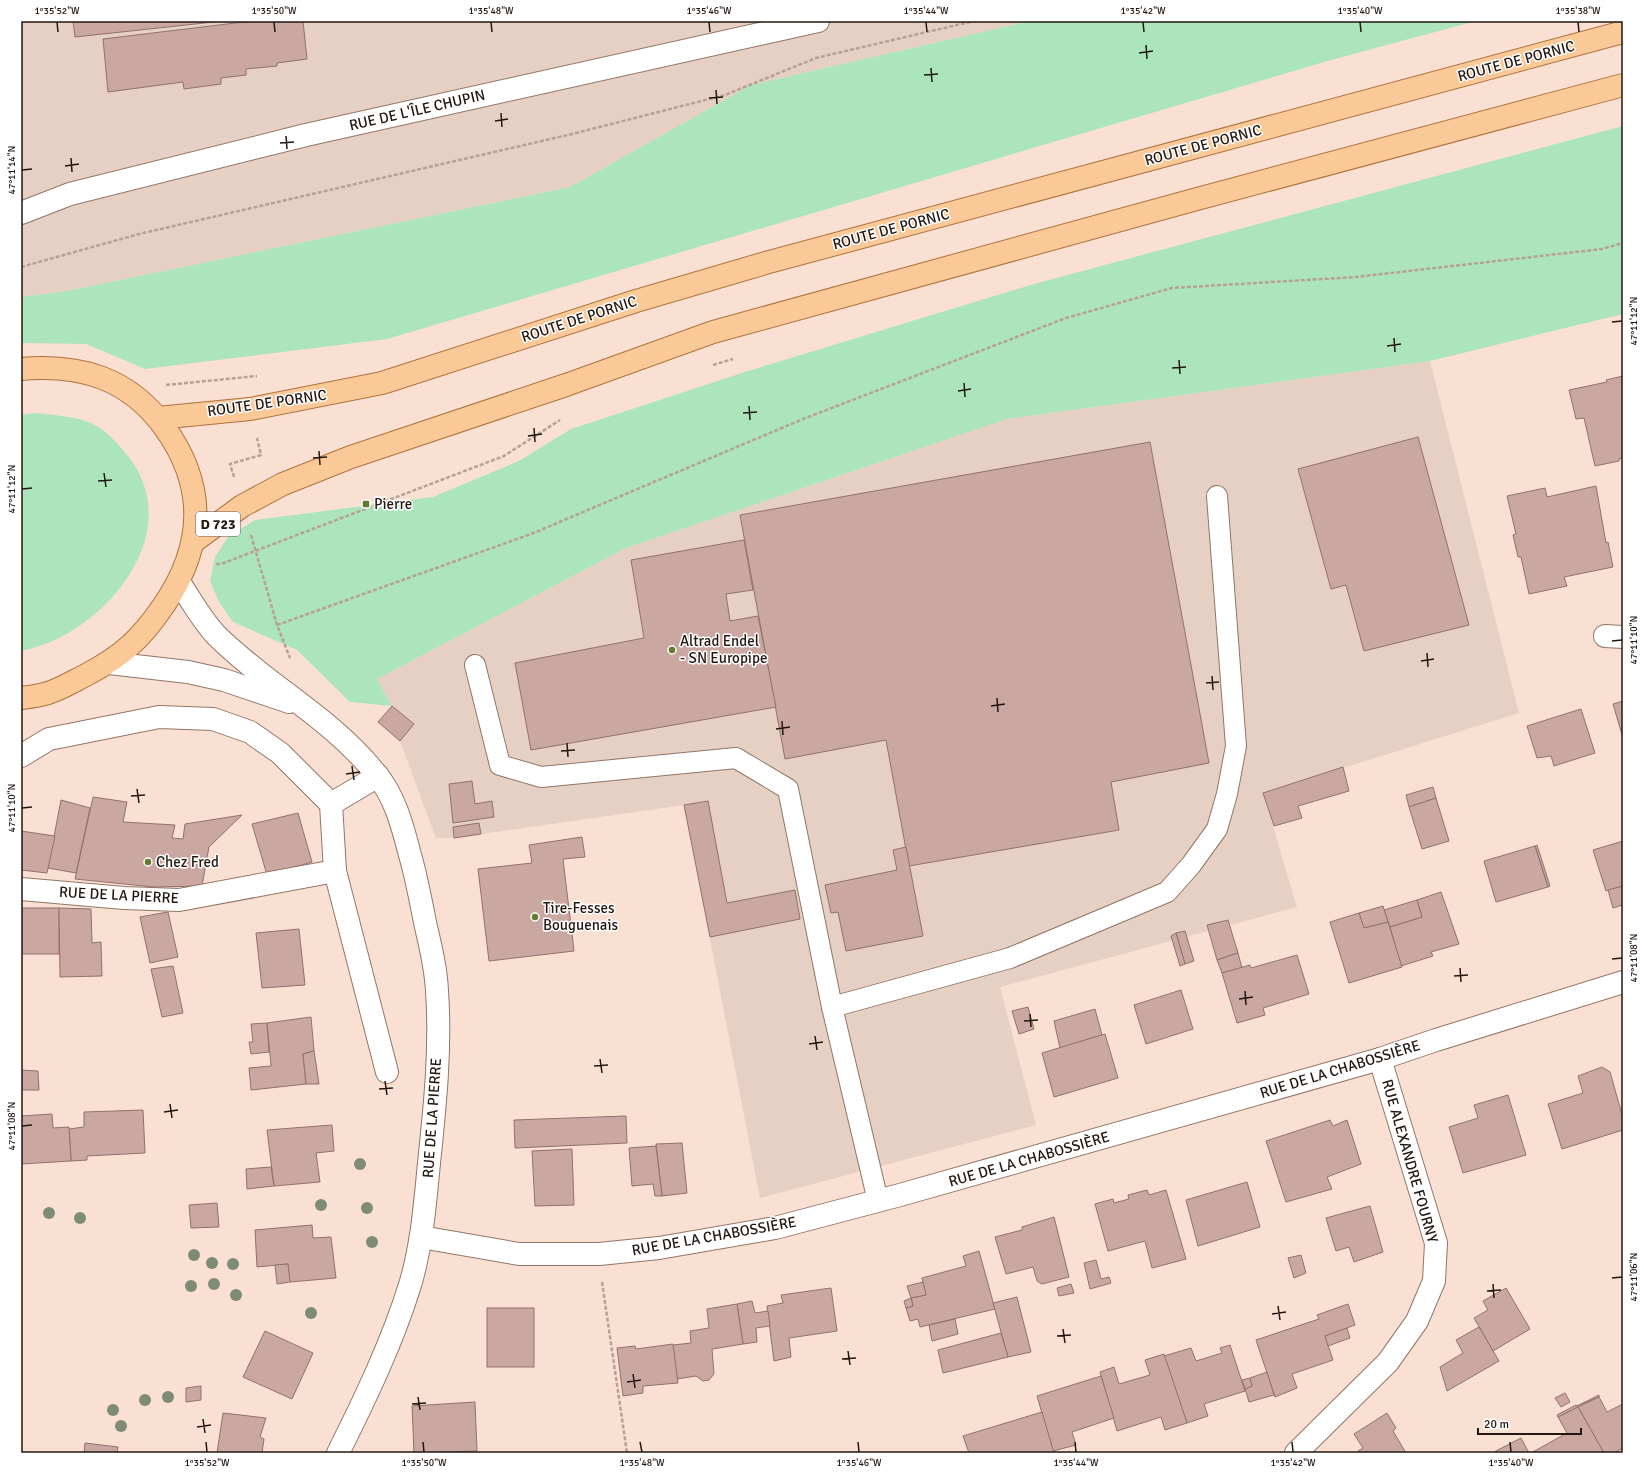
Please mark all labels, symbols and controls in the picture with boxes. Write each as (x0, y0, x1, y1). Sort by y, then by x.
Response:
text: 1°35'52"W (34, 5, 80, 17)
text: 1°35'50"W (251, 5, 297, 17)
text: 1°35'48"W (468, 5, 514, 17)
text: 1°35'46"W (686, 5, 732, 17)
text: 1°35'44"W (903, 5, 949, 17)
text: 1°35'42"W (1120, 5, 1166, 17)
text: 1°35'40"W (1337, 5, 1383, 17)
text: 1°35'38"W (1555, 5, 1601, 17)
street label: ROUTE DE PORNIC (1456, 37, 1576, 85)
street label: RUE DE L'ÎLE CHUPIN (347, 86, 487, 134)
street label: ROUTE DE PORNIC (1143, 121, 1263, 169)
text: 47°11'14"N (6, 146, 18, 194)
street label: ROUTE DE PORNIC (831, 205, 951, 253)
street label: ROUTE DE PORNIC (519, 292, 639, 346)
text: 47°11'12"N (1628, 297, 1640, 345)
street label: ROUTE DE PORNIC (206, 386, 328, 420)
text: 47°11'12"N (6, 465, 18, 513)
place label: Pierre (374, 495, 412, 513)
marker: Pierre (361, 499, 371, 509)
road number: D 723 (196, 512, 240, 536)
text: 47°11'10"N (1628, 616, 1640, 664)
place label: Altrad Endel - SN Europipe (680, 632, 767, 667)
marker: Altrad Endel - SN Europipe (667, 645, 677, 655)
text: 47°11'10"N (6, 784, 18, 832)
place label: Chez Fred (156, 853, 219, 871)
marker: Chez Fred (143, 857, 153, 867)
street label: RUE DE LA PIERRE (59, 883, 179, 907)
place label: Tire-Fesses Bouguenais (543, 899, 619, 934)
marker: Tire-Fesses Bouguenais (530, 912, 540, 922)
text: 47°11'08"N (1628, 934, 1640, 982)
street label: RUE DE LA CHABOSSIÈRE (1257, 1035, 1422, 1102)
street label: RUE DE LA PIERRE (419, 1057, 445, 1179)
street label: RUE ALEXANDRE FOURNY (1378, 1077, 1442, 1245)
text: 47°11'08"N (6, 1102, 18, 1150)
street label: RUE DE LA CHABOSSIÈRE (946, 1126, 1112, 1191)
street label: RUE DE LA CHABOSSIÈRE (630, 1212, 798, 1259)
text: 47°11'06"N (1628, 1253, 1640, 1301)
scale bar (1478, 1410, 1581, 1436)
text: 20 m (1484, 1417, 1509, 1432)
text: 1°35'52"W (184, 1457, 230, 1469)
text: 1°35'50"W (401, 1457, 447, 1469)
text: 1°35'48"W (619, 1457, 665, 1469)
text: 1°35'46"W (836, 1457, 882, 1469)
text: 1°35'44"W (1053, 1457, 1099, 1469)
text: 1°35'42"W (1270, 1457, 1316, 1469)
text: 1°35'40"W (1488, 1457, 1534, 1469)

